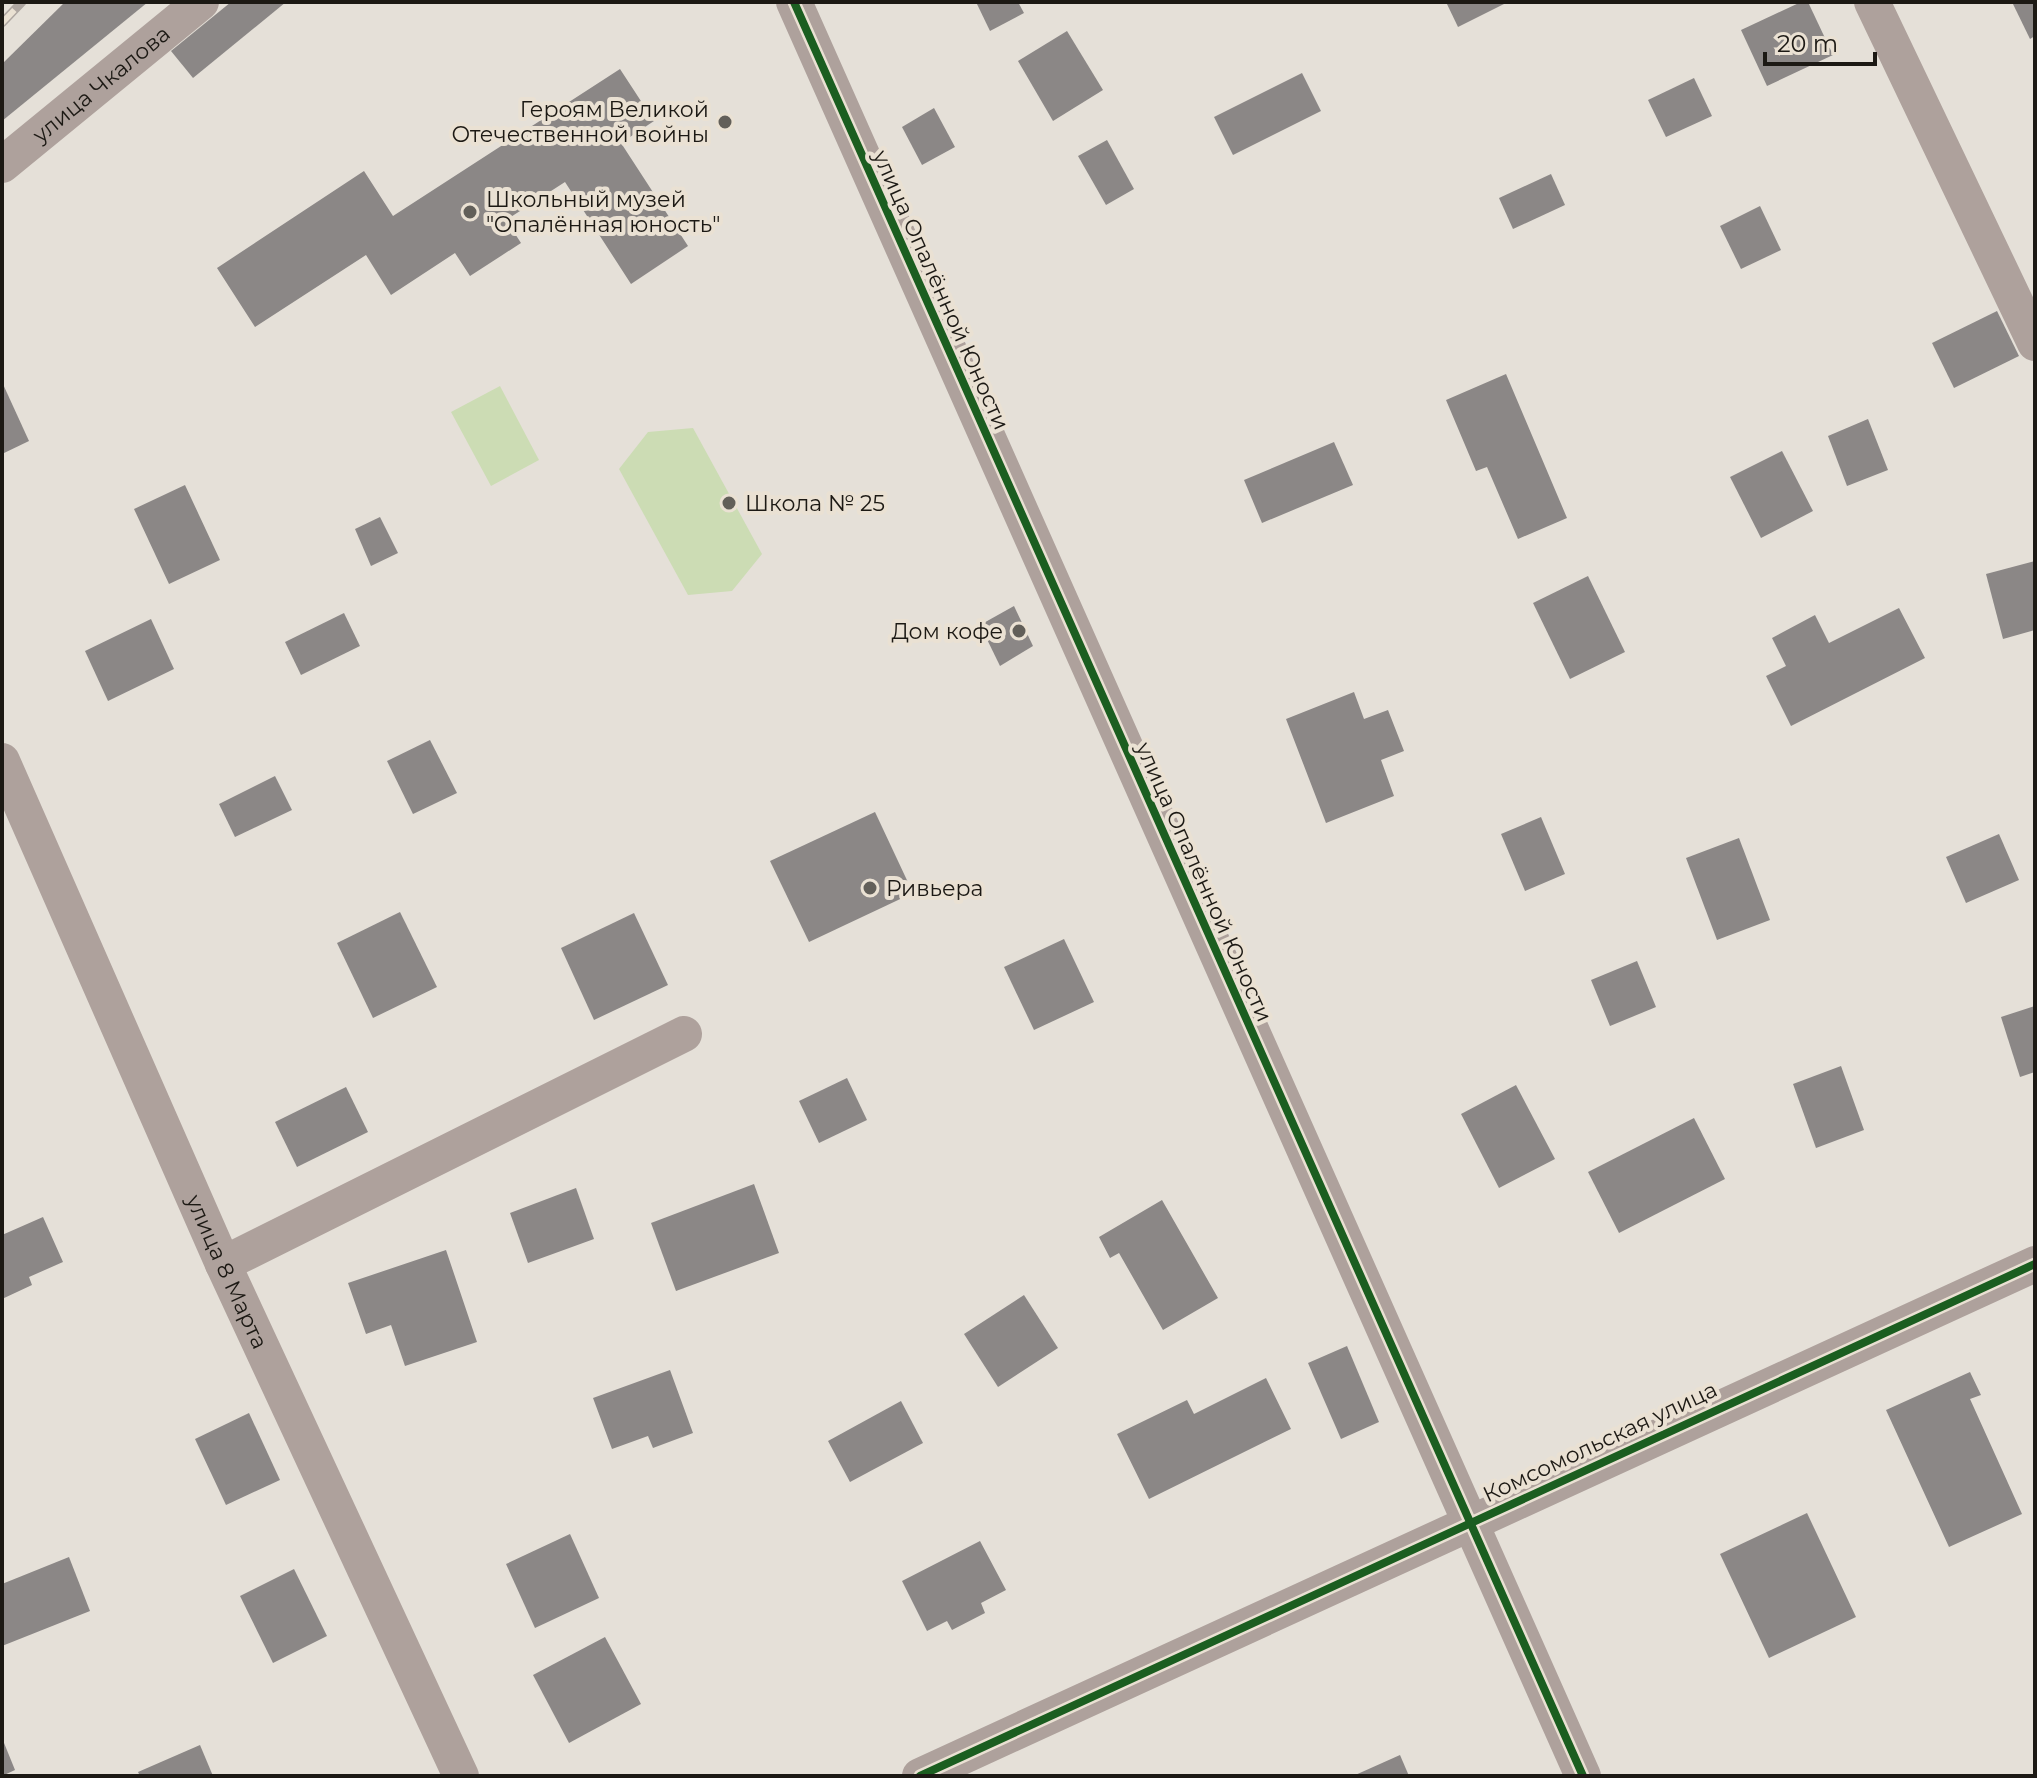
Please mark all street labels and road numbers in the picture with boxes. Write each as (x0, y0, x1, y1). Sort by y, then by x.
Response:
street label: улица Чкалова (26, 20, 175, 149)
street label: улица Опалённой Юности (867, 145, 1015, 434)
street label: улица Опалённой Юности (1130, 737, 1278, 1026)
street label: улица 8 Марта (180, 1189, 274, 1353)
street label: Комсомольская улица (1479, 1376, 1721, 1508)

